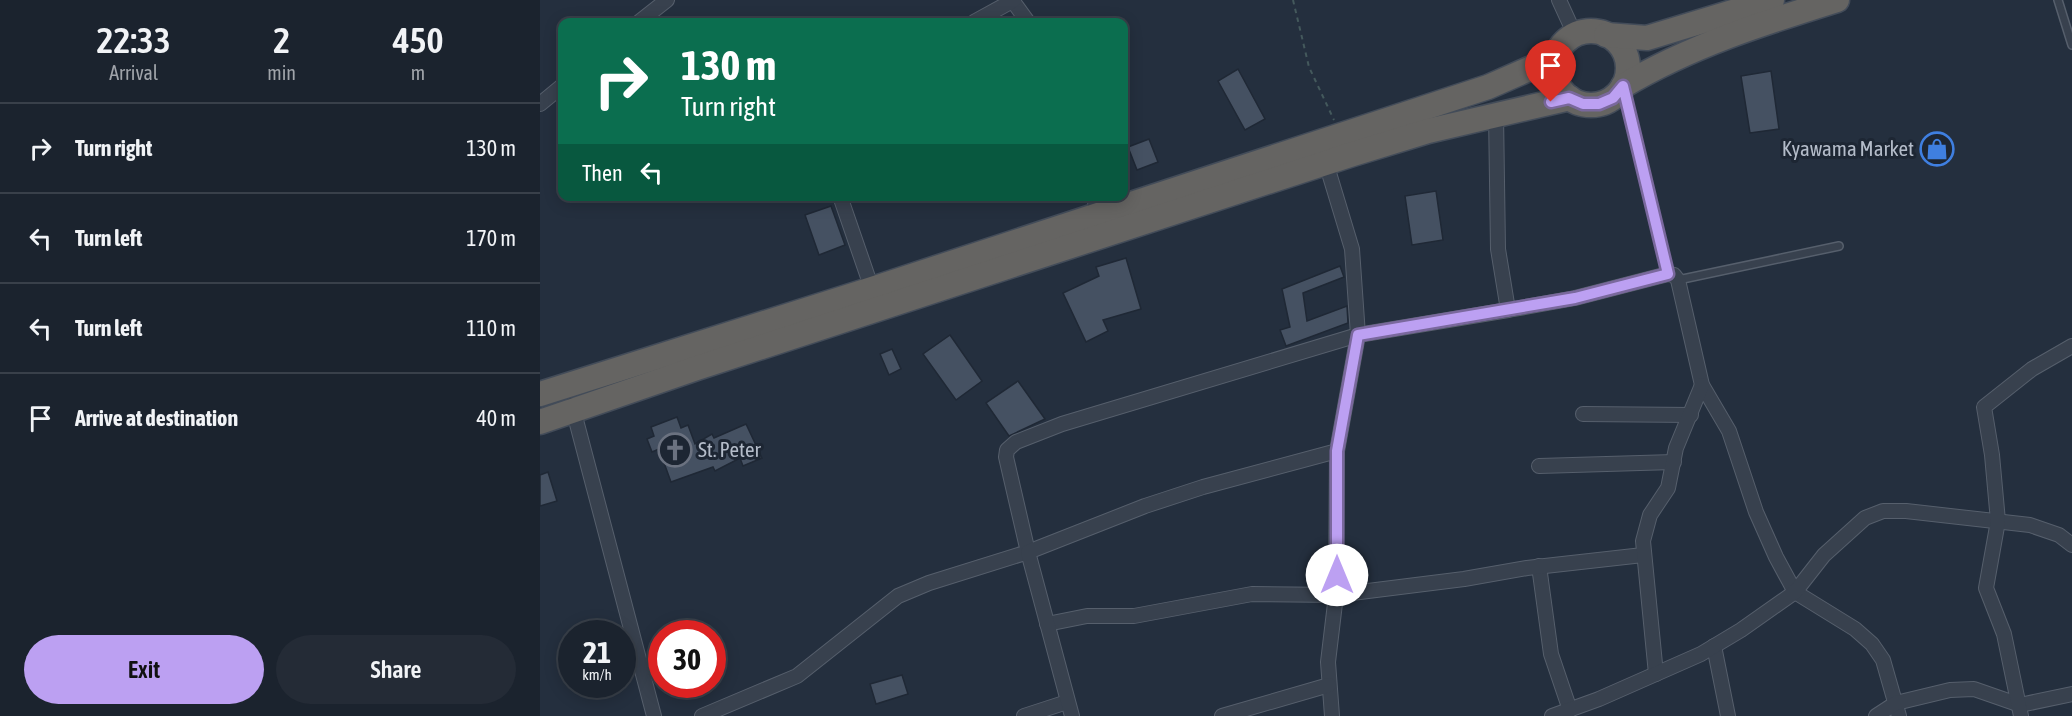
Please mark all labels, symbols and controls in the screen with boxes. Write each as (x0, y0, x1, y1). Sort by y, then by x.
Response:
text: 22:33 (97, 19, 171, 61)
text: 2 (273, 19, 290, 61)
text: 450 (393, 19, 443, 61)
pin (1525, 40, 1576, 102)
text: 130 m (681, 41, 776, 89)
icon: right (582, 42, 660, 120)
icon: arrive (1534, 49, 1567, 82)
text: Arrival (109, 61, 158, 84)
text: min (267, 61, 296, 84)
text: m (411, 61, 425, 84)
text: Turn right (681, 91, 776, 122)
shop icon: Kyawama Market (1919, 131, 1955, 167)
icon: right (24, 132, 57, 165)
text: Turn right (75, 135, 152, 161)
text: 130 m (466, 135, 516, 161)
place label: Kyawama Market (1782, 136, 1914, 160)
icon: left (635, 156, 668, 189)
text: Then (582, 160, 623, 186)
icon: left (24, 222, 57, 255)
text: Turn left (75, 225, 142, 251)
text: 170 m (466, 225, 516, 251)
icon: left (24, 312, 57, 345)
text: Turn left (75, 315, 142, 341)
text: 110 m (466, 315, 516, 341)
icon: arrive (24, 402, 57, 435)
text: Arrive at destination (75, 405, 238, 431)
text: 40 m (476, 405, 516, 431)
church icon: St. Peter (657, 432, 693, 468)
place label: St. Peter (698, 437, 761, 461)
position arrow (1305, 543, 1369, 607)
speed limit sign: 30 (648, 620, 726, 698)
button: Exit (24, 635, 264, 704)
button: Share (276, 635, 516, 704)
text: 21 (583, 635, 611, 669)
text: km/h (582, 666, 612, 683)

